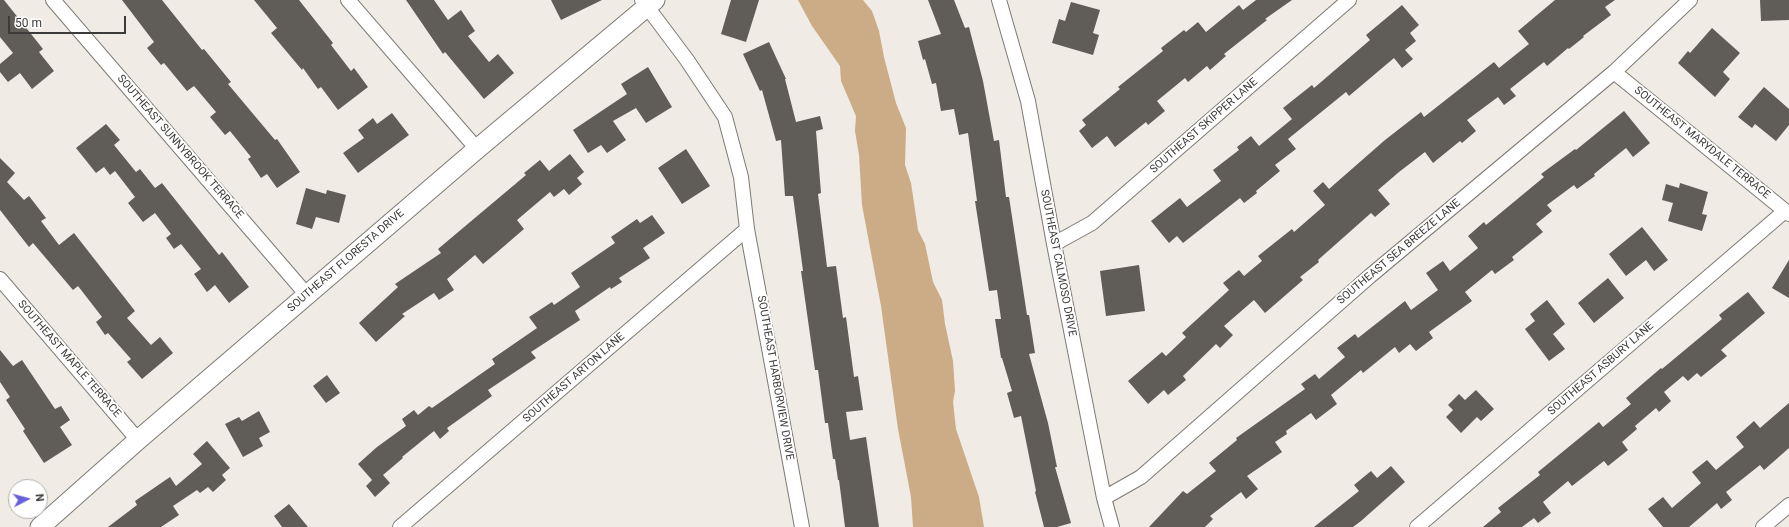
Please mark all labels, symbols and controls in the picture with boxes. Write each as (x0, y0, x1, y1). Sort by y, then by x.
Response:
scale bar (10, 8, 128, 34)
text: 50 m (15, 16, 42, 30)
street label: SOUTHEAST SUNNYBROOK TERRACE (114, 72, 246, 222)
street label: SOUTHEAST SKIPPER LANE (1147, 76, 1261, 176)
street label: SOUTHEAST MARYDALE TERRACE (1631, 84, 1773, 202)
street label: SOUTHEAST CALMOSO DRIVE (1037, 188, 1079, 338)
street label: SOUTHEAST SEA BREEZE LANE (1335, 197, 1463, 307)
street label: SOUTHEAST FLORESTA DRIVE (285, 207, 407, 315)
street label: SOUTHEAST HARBORVIEW DRIVE (754, 295, 796, 461)
street label: SOUTHEAST MAPLE TERRACE (15, 298, 123, 420)
street label: SOUTHEAST ASBURY LANE (1545, 319, 1657, 419)
street label: SOUTHEAST ARTON LANE (521, 330, 627, 426)
north arrow (8, 479, 48, 519)
text: N (33, 493, 46, 502)

